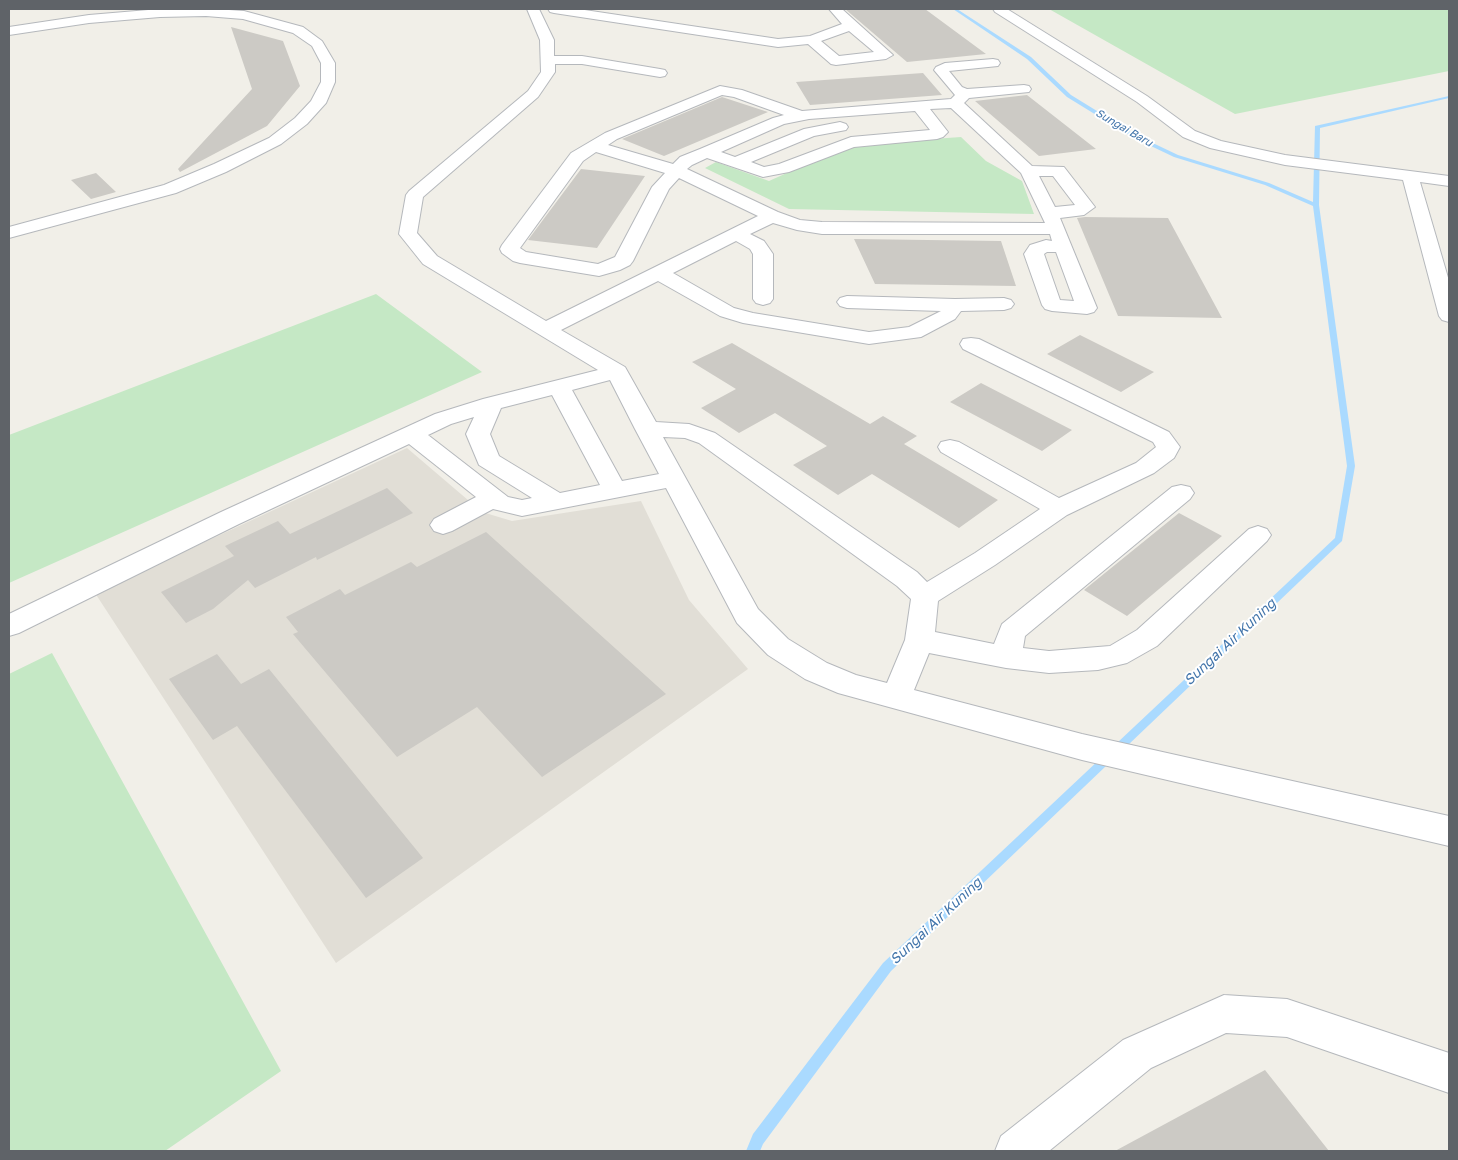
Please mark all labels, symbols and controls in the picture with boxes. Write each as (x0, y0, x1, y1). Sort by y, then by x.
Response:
water label: Sungai Baru (1093, 106, 1155, 150)
water label: Sungai Air Kuning (1181, 595, 1279, 689)
water label: Sungai Air Kuning (887, 874, 985, 968)

